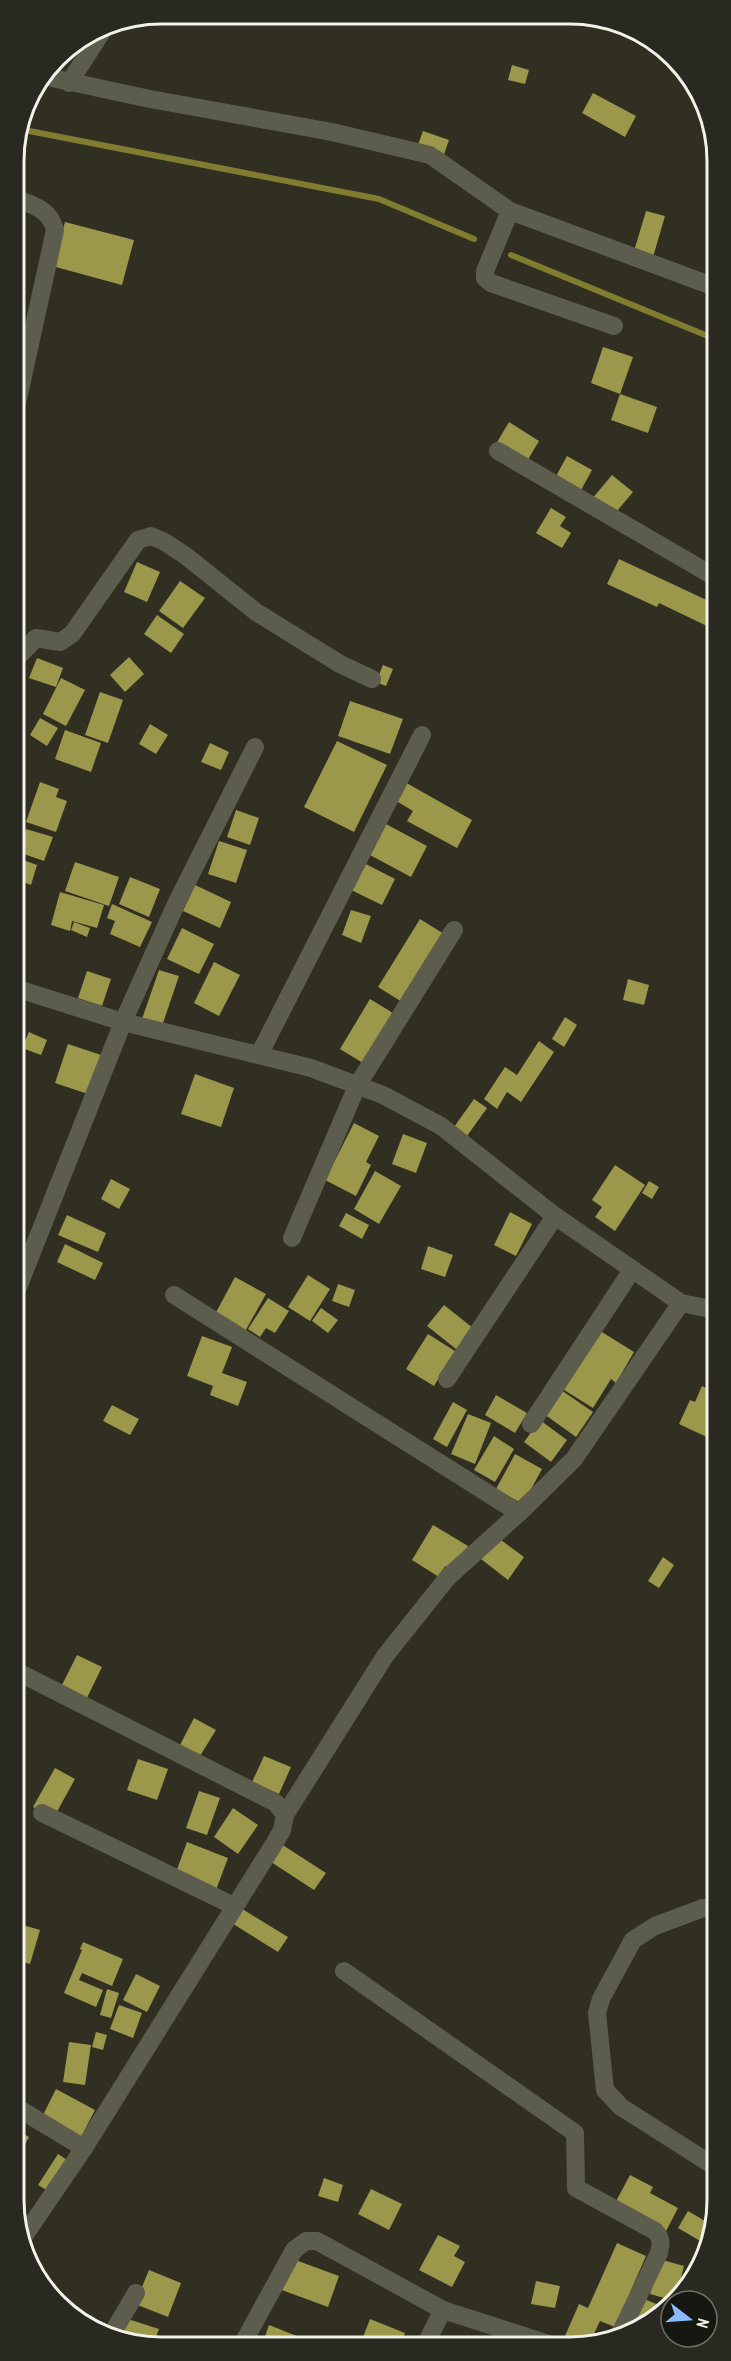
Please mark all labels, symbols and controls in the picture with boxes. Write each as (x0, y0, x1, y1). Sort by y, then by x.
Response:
north arrow (659, 2289, 719, 2349)
text: N (693, 2316, 714, 2330)

